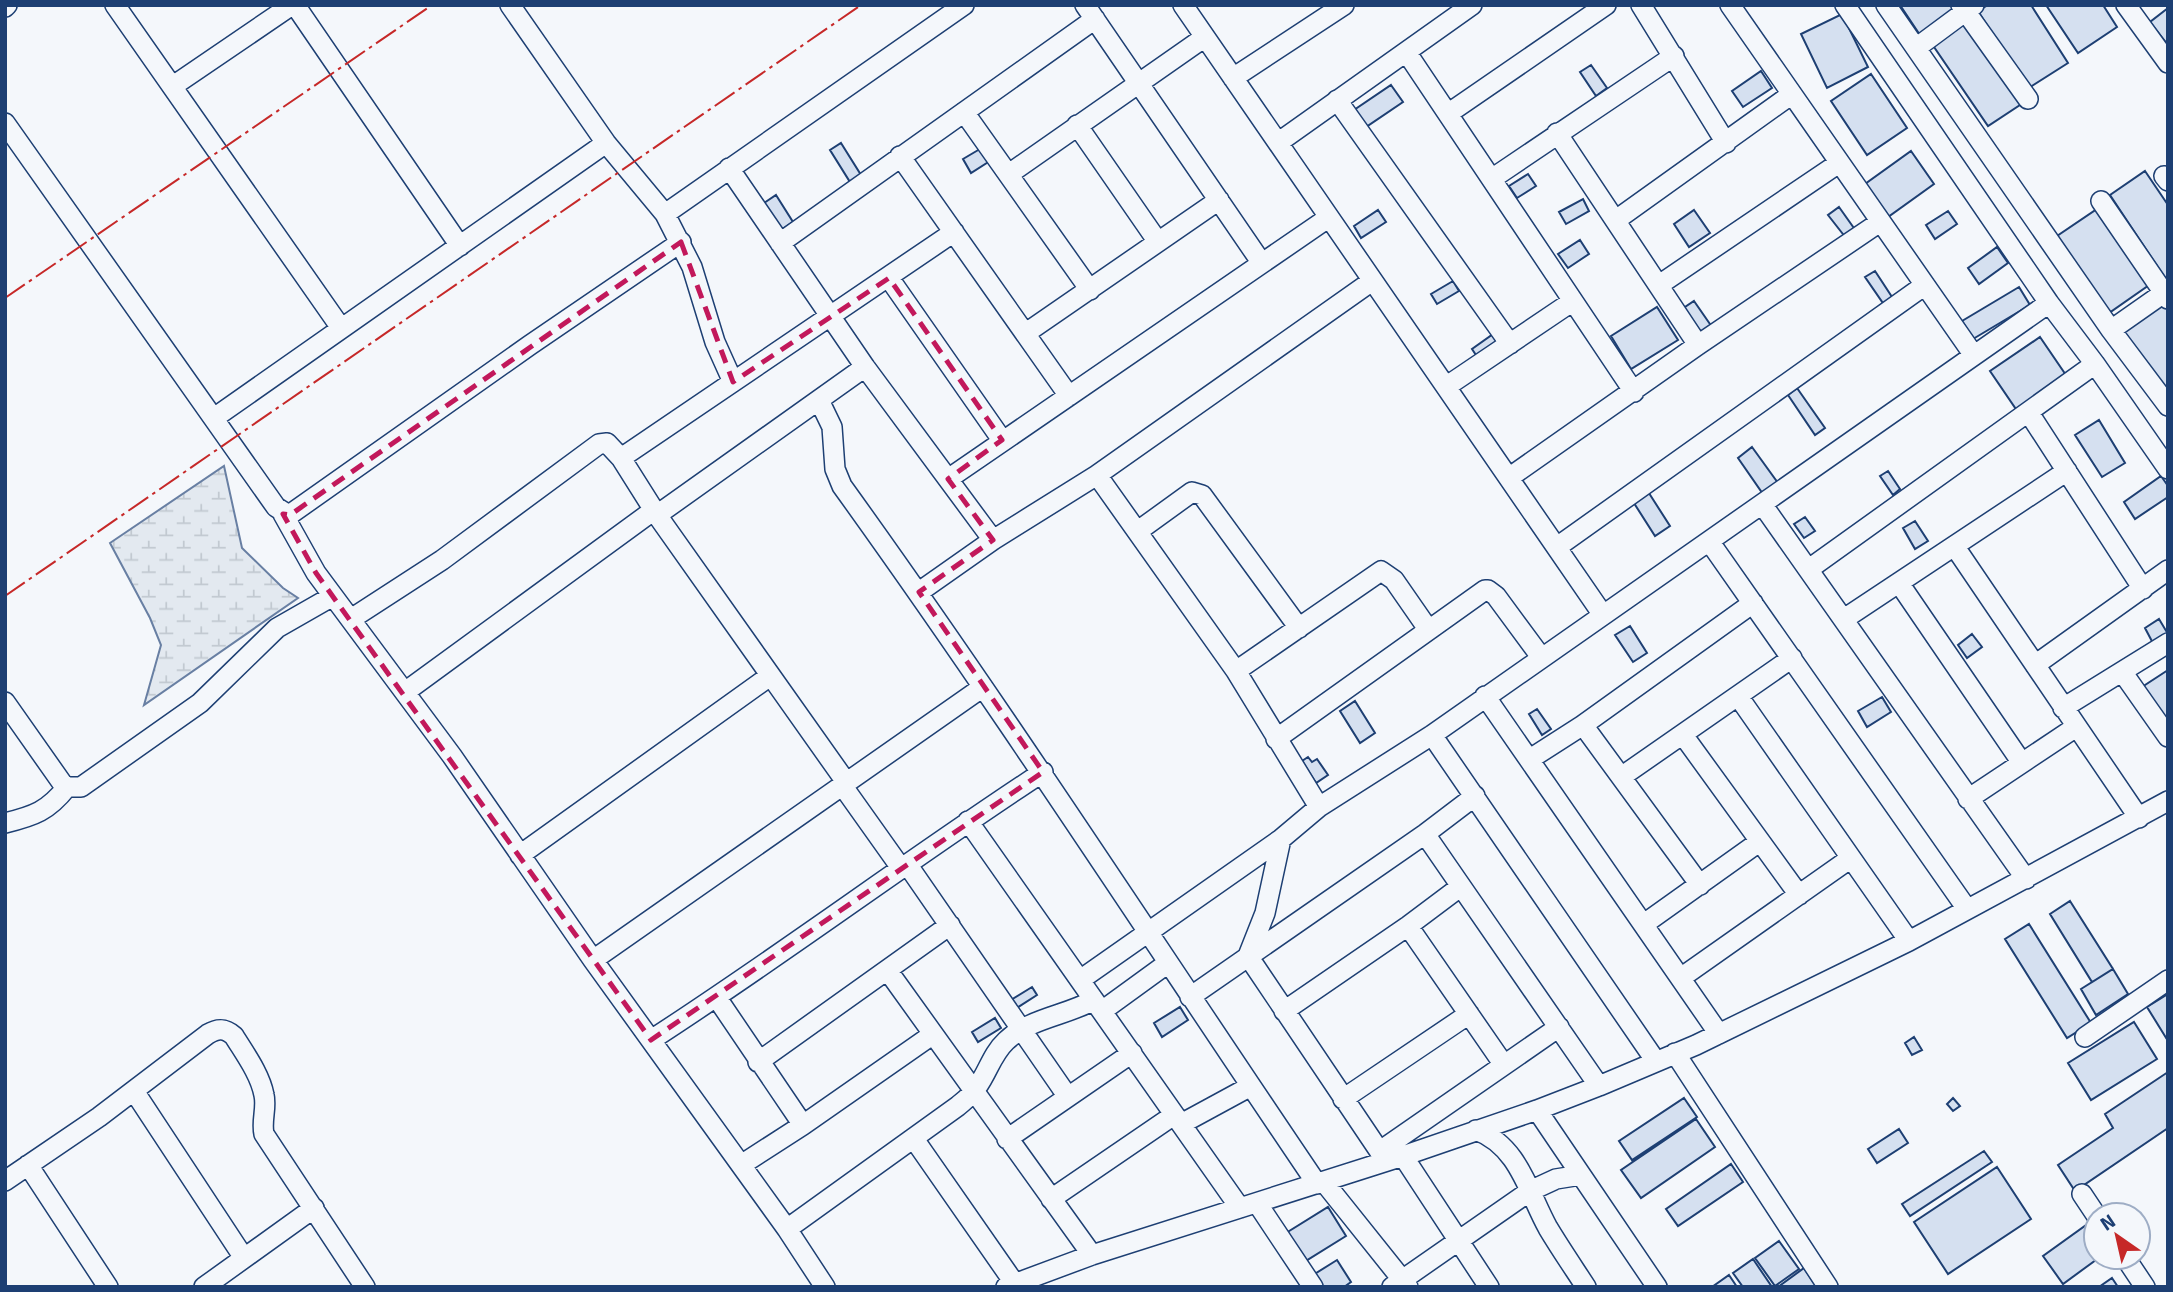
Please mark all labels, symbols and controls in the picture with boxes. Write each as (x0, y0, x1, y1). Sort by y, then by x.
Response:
north arrow (2082, 1201, 2152, 1271)
text: N (2096, 1209, 2120, 1236)

